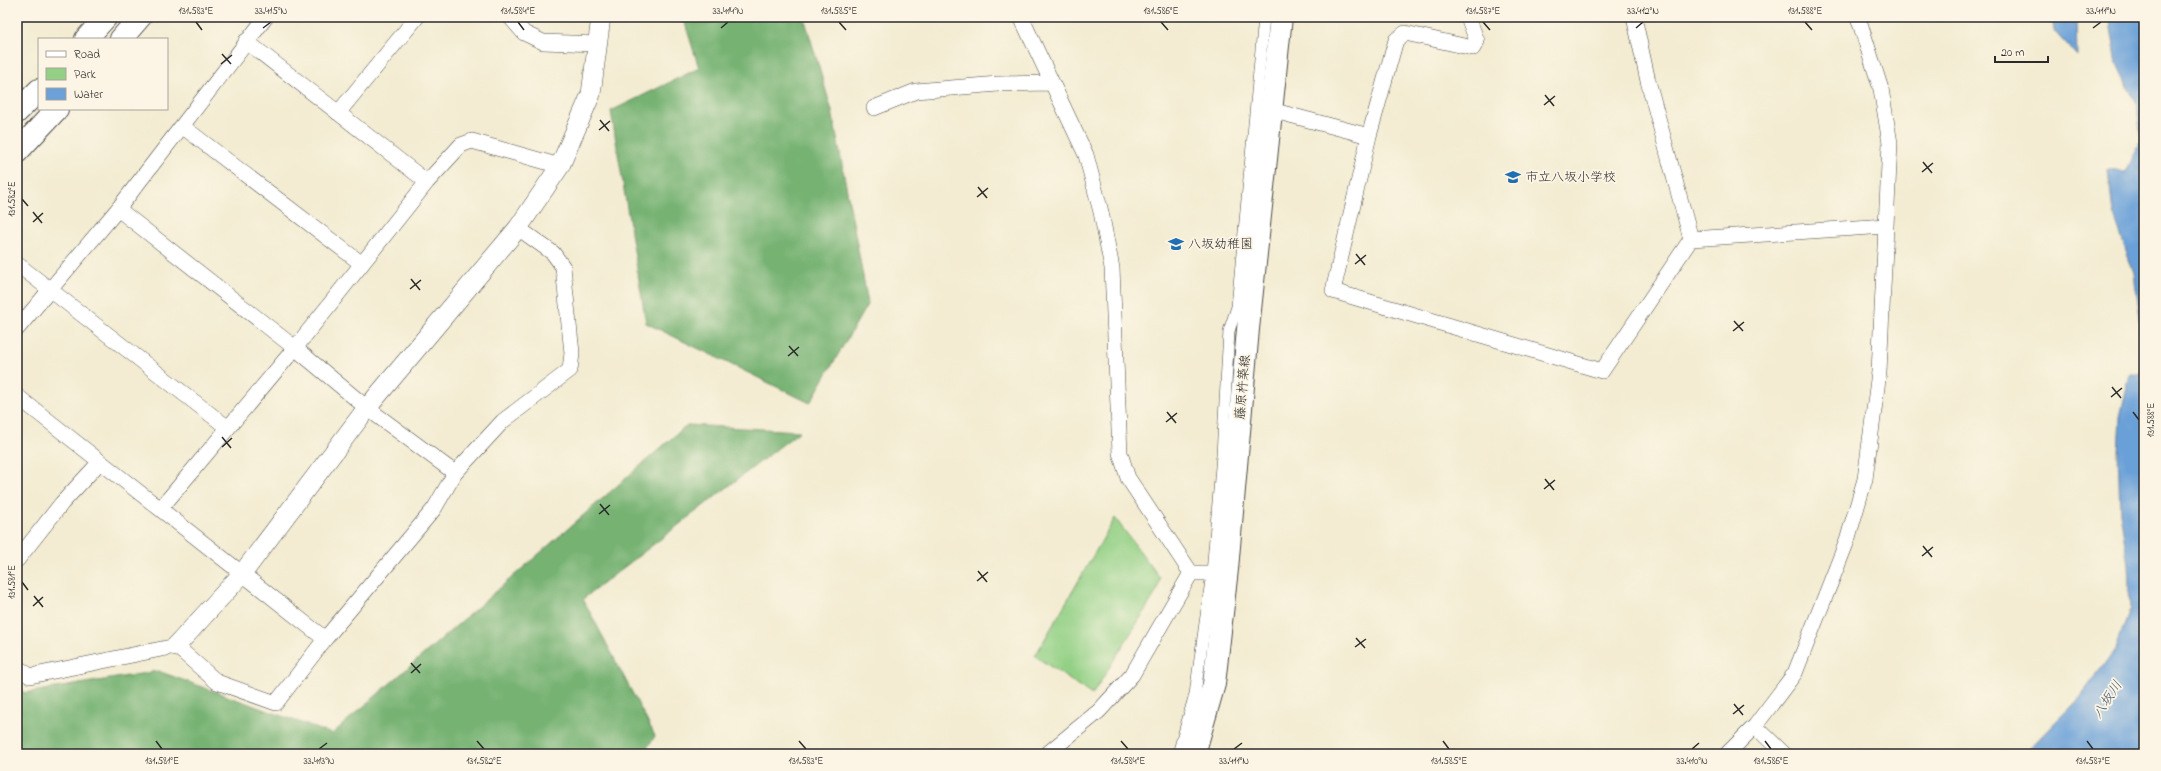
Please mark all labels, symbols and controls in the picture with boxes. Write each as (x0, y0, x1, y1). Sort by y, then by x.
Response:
text: 131.583°E (179, 4, 213, 19)
text: 33.415°N (255, 4, 288, 19)
text: 131.584°E (501, 4, 535, 19)
text: 33.414°N (712, 4, 744, 19)
text: 131.585°E (821, 4, 857, 19)
text: 131.586°E (1143, 4, 1179, 19)
text: 131.587°E (1466, 4, 1500, 19)
text: 33.412°N (1627, 4, 1659, 19)
text: 131.588°E (1788, 4, 1822, 19)
text: 33.411°N (2086, 4, 2116, 19)
legend (38, 38, 168, 110)
scale bar (1995, 38, 2048, 64)
text: 20 m (2001, 44, 2024, 62)
text: Road (74, 46, 100, 64)
text: Park (74, 66, 96, 84)
text: Water (74, 86, 103, 104)
school or university icon: 市立八坂小学校 (1504, 168, 1522, 186)
place label: 市立八坂小学校 (1525, 168, 1616, 187)
text: 131.582°E (5, 181, 20, 217)
school or university icon: 八坂幼稚園 (1167, 235, 1185, 253)
place label: 八坂幼稚園 (1188, 235, 1253, 254)
street label: 藤原杵築線 (1231, 353, 1255, 420)
text: 131.588°E (2144, 403, 2159, 437)
text: 131.581°E (5, 565, 20, 599)
water label: 八坂川 (2088, 677, 2128, 723)
text: 131.581°E (145, 754, 179, 769)
text: 33.413°N (303, 754, 335, 769)
text: 131.582°E (466, 754, 502, 769)
text: 131.583°E (789, 754, 823, 769)
text: 131.584°E (1111, 754, 1145, 769)
text: 33.411°N (1219, 754, 1249, 769)
text: 131.585°E (1431, 754, 1467, 769)
text: 33.410°N (1676, 754, 1708, 769)
text: 131.586°E (1753, 754, 1789, 769)
text: 131.587°E (2076, 754, 2110, 769)

